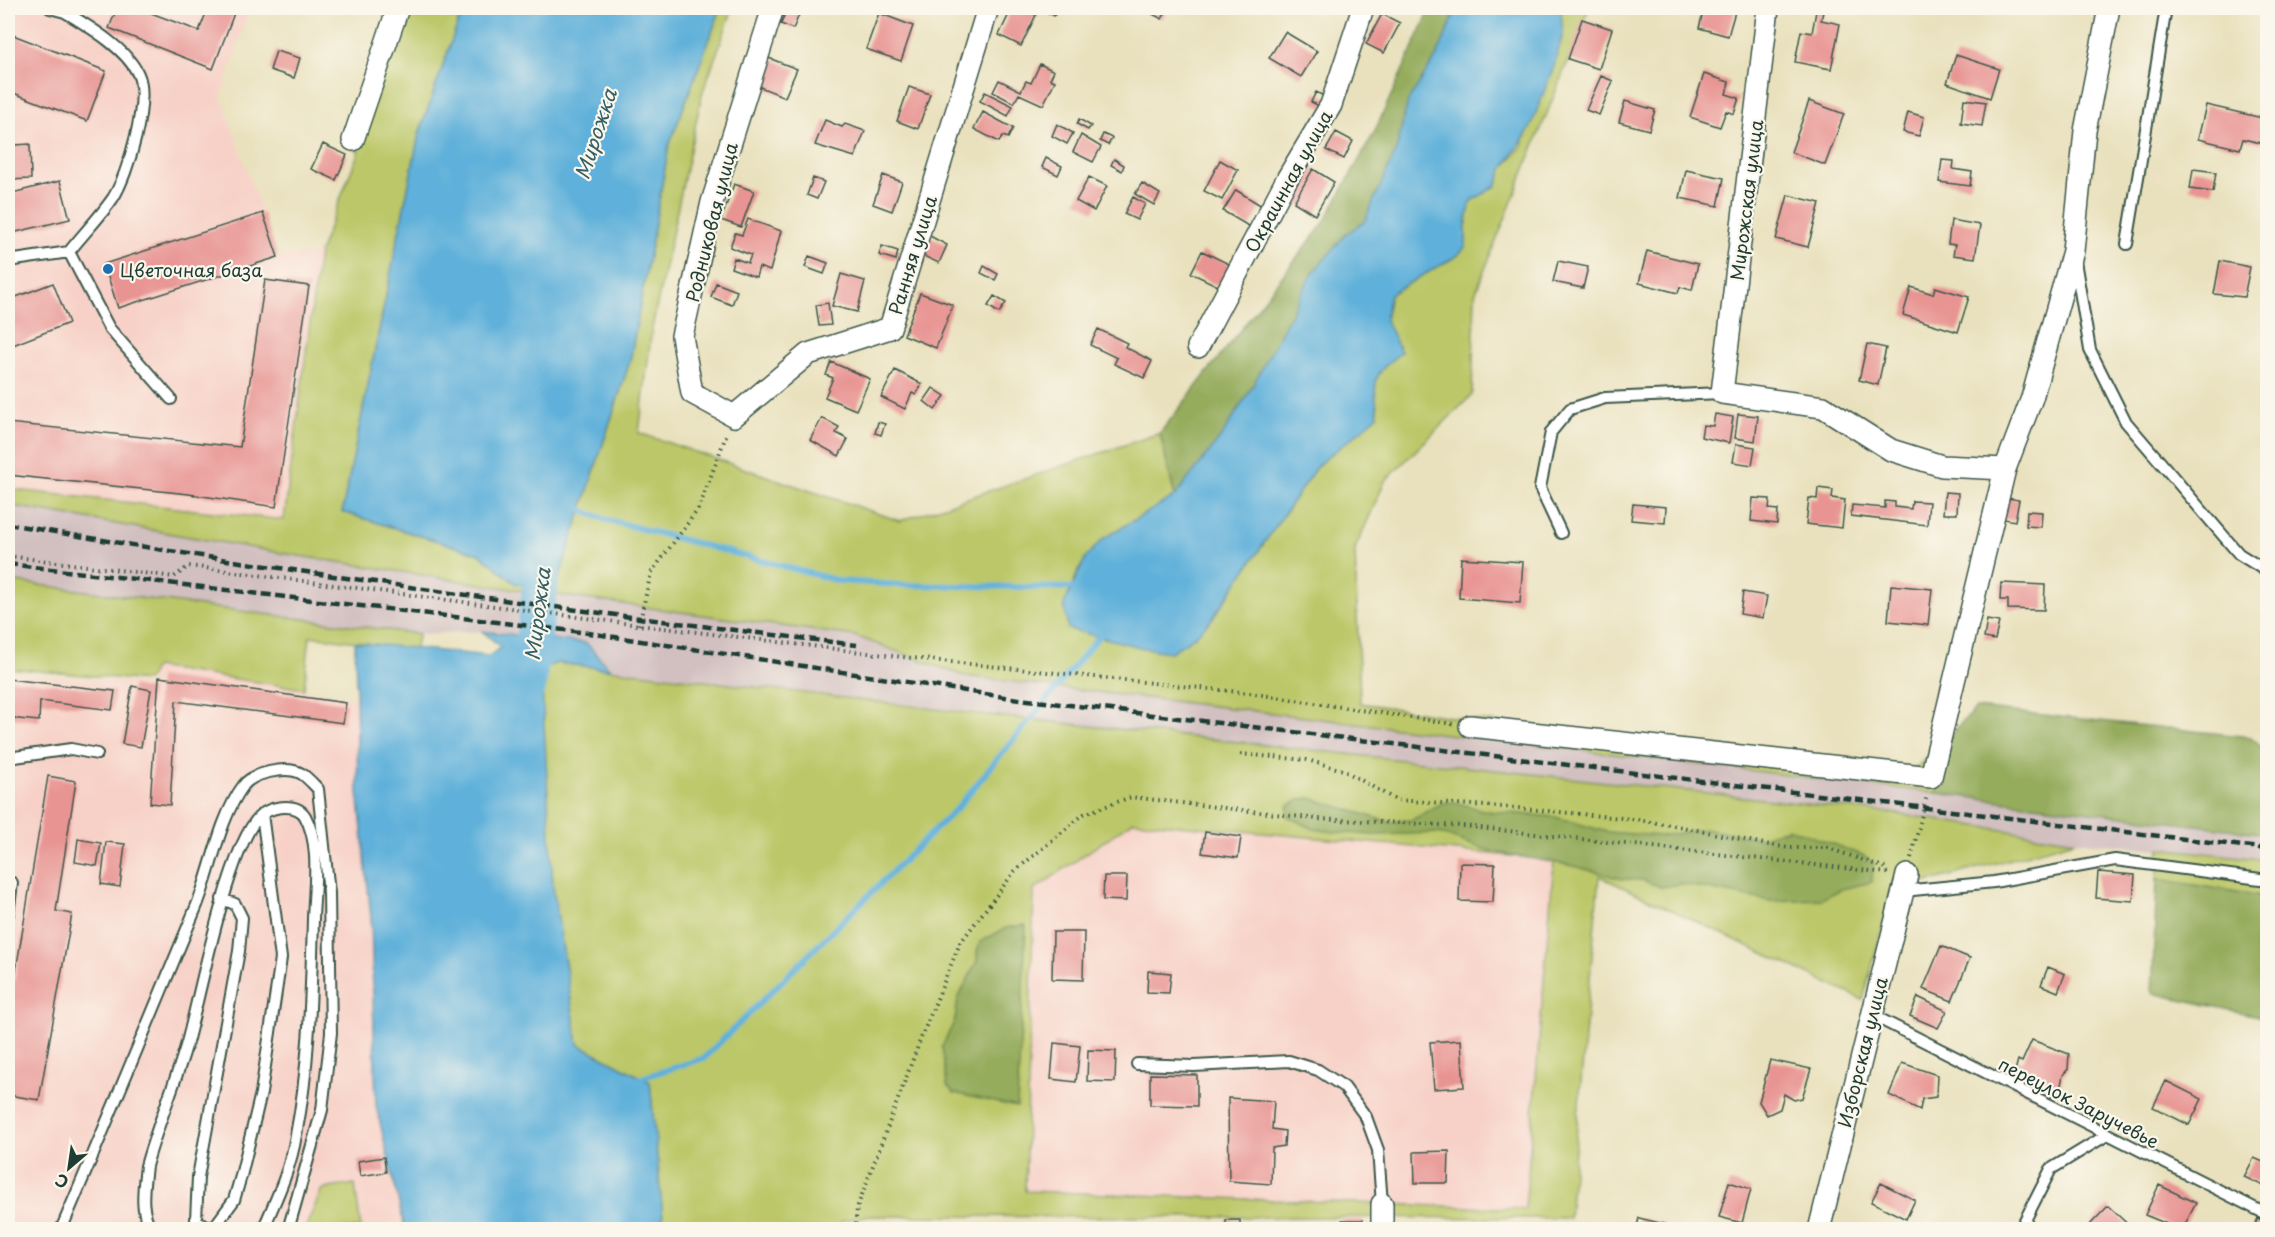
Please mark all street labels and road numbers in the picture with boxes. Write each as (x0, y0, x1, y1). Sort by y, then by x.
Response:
street label: Окраинная улица (1238, 104, 1339, 257)
street label: Мирожская улица (1723, 117, 1769, 282)
street label: Родниковая улица (678, 139, 744, 305)
street label: Ранняя улица (881, 191, 943, 318)
street label: Изборская улица (1830, 973, 1894, 1130)
street label: переулок Заручевье (1994, 1050, 2164, 1154)

